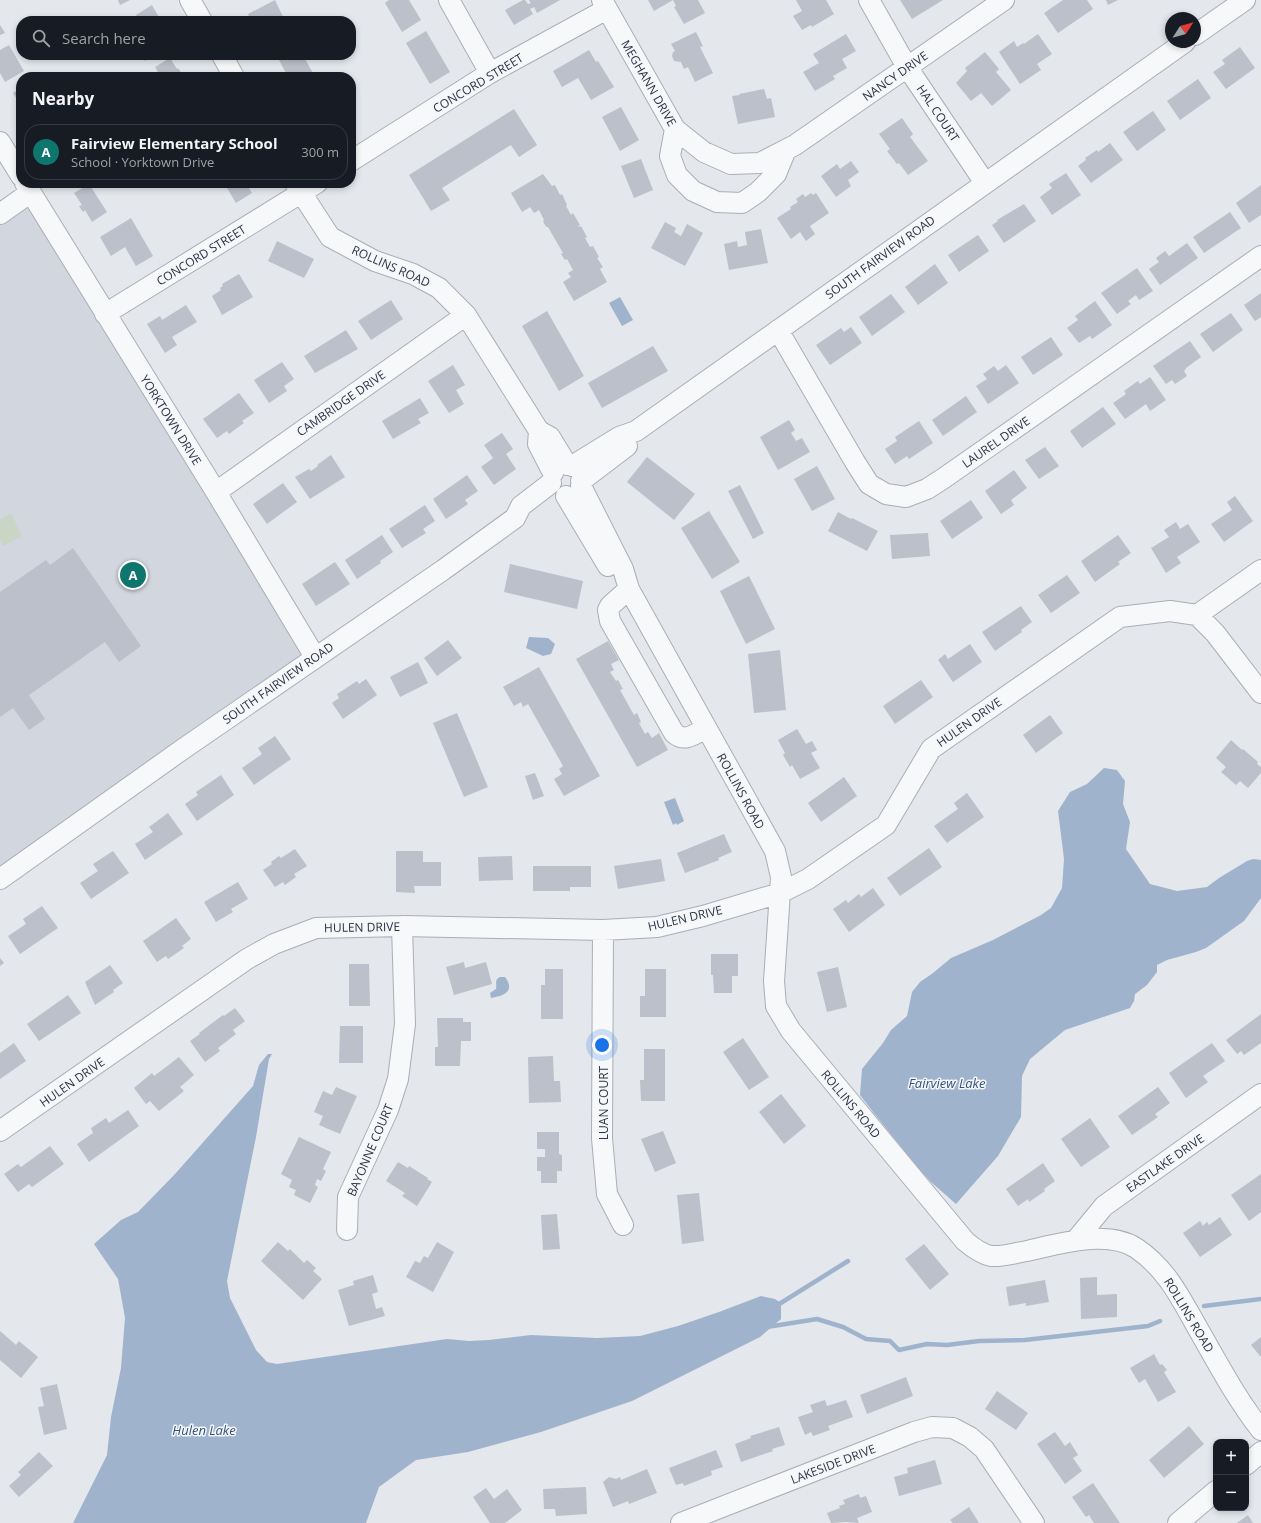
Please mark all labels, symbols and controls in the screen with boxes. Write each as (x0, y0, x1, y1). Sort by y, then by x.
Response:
north arrow (1165, 12, 1201, 48)
search box (16, 16, 356, 60)
icon: search (30, 27, 52, 49)
text: Search here (62, 28, 146, 48)
street label: MEGHANN DRIVE (617, 37, 681, 129)
street label: NANCY DRIVE (859, 47, 931, 105)
street label: CONCORD STREET (430, 49, 527, 117)
street label: HAL COURT (913, 81, 964, 145)
text: Nearby (32, 87, 94, 110)
text: Fairview Elementary School (71, 133, 277, 153)
text: A (42, 143, 50, 161)
text: 300 m (301, 143, 339, 161)
text: School · Yorktown Drive (71, 153, 214, 171)
street label: SOUTH FAIRVIEW ROAD (822, 211, 938, 303)
street label: CONCORD STREET (153, 220, 249, 289)
street label: ROLLINS ROAD (349, 241, 433, 291)
street label: CAMBRIDGE DRIVE (293, 366, 389, 440)
street label: YORKTOWN DRIVE (136, 372, 206, 468)
street label: LAUREL DRIVE (959, 412, 1033, 472)
pin: A (120, 560, 146, 590)
street label: SOUTH FAIRVIEW ROAD (219, 638, 337, 728)
street label: HULEN DRIVE (933, 693, 1005, 751)
street label: ROLLINS ROAD (713, 750, 769, 832)
street label: HULEN DRIVE (646, 901, 724, 935)
street label: HULEN DRIVE (324, 918, 400, 936)
your location (592, 1035, 612, 1055)
street label: HULEN DRIVE (36, 1053, 108, 1111)
street label: LUAN COURT (595, 1065, 612, 1140)
street label: ROLLINS ROAD (817, 1066, 885, 1142)
water label: Fairview Lake (909, 1074, 986, 1092)
street label: BAYONNE COURT (343, 1101, 397, 1199)
street label: EASTLAKE DRIVE (1123, 1130, 1207, 1196)
street label: ROLLINS ROAD (1160, 1274, 1218, 1356)
water label: Hulen Lake (172, 1421, 236, 1439)
map controls (1213, 1439, 1249, 1511)
button: + (1213, 1439, 1249, 1475)
street label: LAKESIDE DRIVE (788, 1440, 878, 1488)
button: − (1213, 1475, 1249, 1511)

